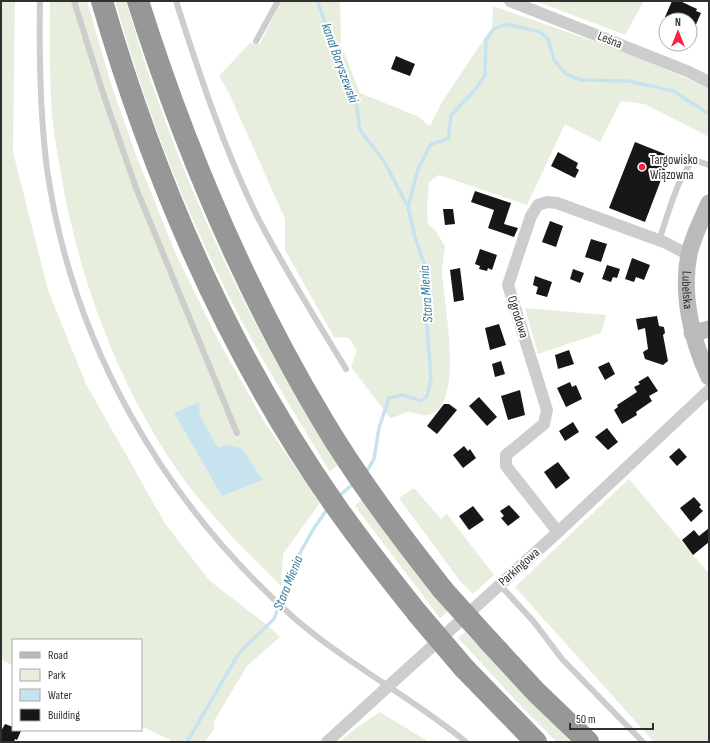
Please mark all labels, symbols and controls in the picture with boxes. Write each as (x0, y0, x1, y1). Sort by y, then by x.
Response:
north arrow (658, 12, 698, 52)
text: N (675, 16, 681, 29)
water label: kanał Boryszewski (318, 21, 362, 106)
street label: Leśna (595, 28, 625, 52)
place label: Targowisko Wiązowna (650, 152, 698, 183)
marker: Targowisko Wiązowna (637, 162, 647, 172)
water label: Stara Mienia (415, 264, 436, 323)
street label: Lubelska (678, 271, 696, 310)
street label: Ogrodowa (504, 294, 532, 340)
street label: Parkingowa (495, 544, 543, 590)
water label: Stara Mienia (269, 553, 307, 613)
legend (12, 639, 142, 731)
text: Road (48, 648, 68, 663)
text: Park (48, 668, 66, 683)
text: Water (48, 688, 72, 703)
scale bar (570, 705, 653, 731)
text: Building (48, 708, 80, 723)
text: 50 m (576, 712, 596, 727)

